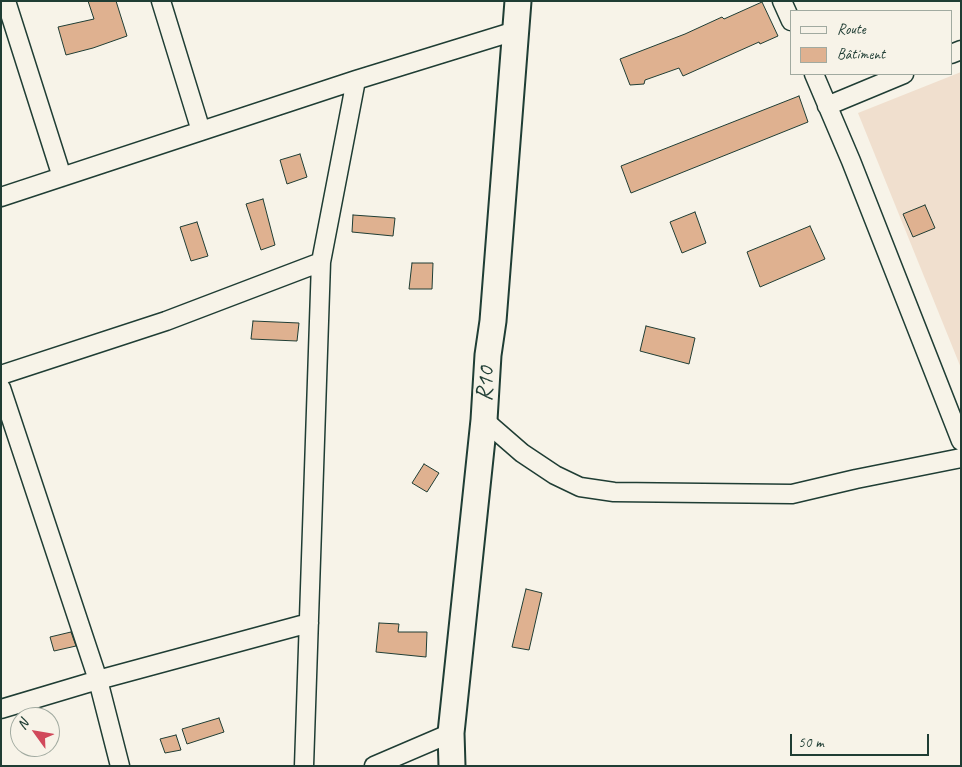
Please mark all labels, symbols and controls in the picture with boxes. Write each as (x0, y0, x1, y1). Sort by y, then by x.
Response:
legend (790, 10, 952, 75)
text: Route (837, 20, 866, 39)
text: Bâtiment (837, 45, 885, 64)
street label: R10 (470, 366, 502, 402)
north arrow (10, 707, 60, 757)
text: N (13, 716, 32, 733)
scale bar (792, 724, 931, 756)
text: 50 m (798, 733, 824, 752)

